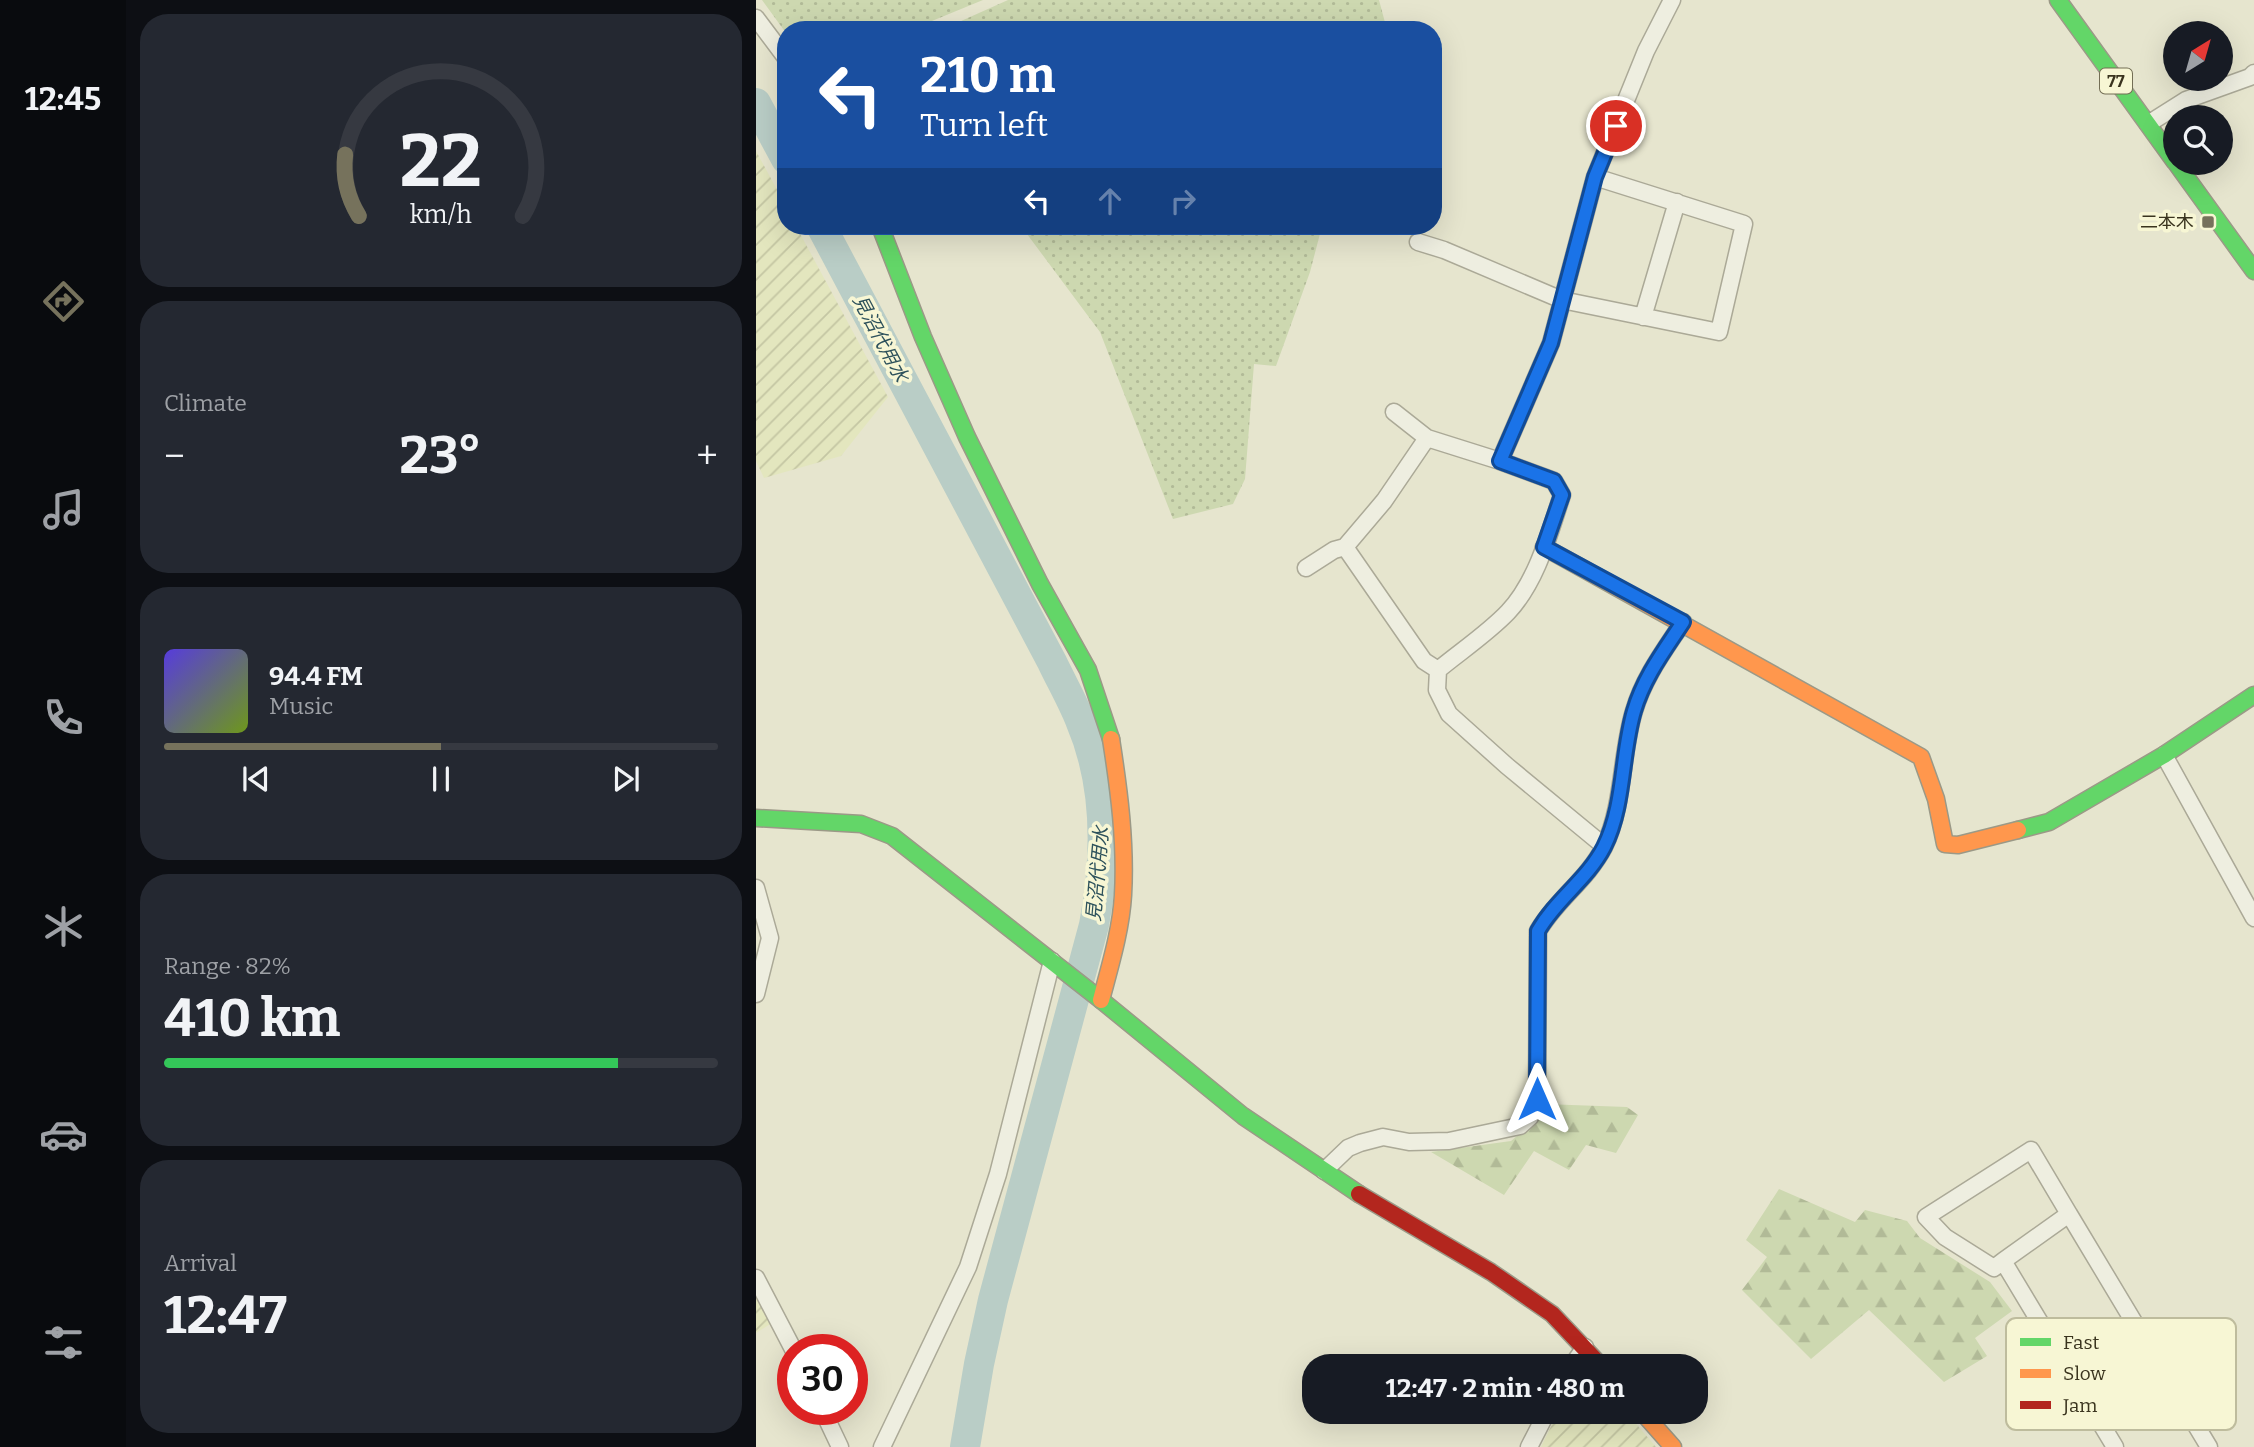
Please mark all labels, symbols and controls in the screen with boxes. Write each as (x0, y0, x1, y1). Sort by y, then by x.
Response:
north arrow (2163, 21, 2233, 91)
map controls (2163, 21, 2233, 175)
text: 210 m (920, 46, 1055, 105)
icon: left (805, 49, 896, 140)
road number: 77 (2100, 68, 2132, 94)
text: 12:45 (25, 80, 101, 118)
pin (1586, 96, 1646, 156)
button: search (2163, 105, 2233, 175)
text: Turn left (920, 106, 1048, 144)
icon: arrive (1597, 107, 1635, 145)
text: 22 (400, 119, 482, 206)
icon: left (1018, 182, 1056, 220)
icon: ahead (1091, 182, 1129, 220)
icon: right (1164, 182, 1202, 220)
text: km/h (410, 200, 472, 230)
place label: 二本木 (2140, 211, 2194, 233)
marker: 二本木 (2200, 214, 2216, 230)
icon: directions (39, 277, 88, 326)
water label: 見沼代用水 (848, 291, 914, 387)
text: Climate (164, 389, 247, 417)
text: 23° (400, 424, 482, 487)
text: − (164, 433, 185, 479)
text: + (696, 433, 718, 479)
icon: music (39, 485, 88, 534)
text: 94.4 FM (269, 661, 363, 692)
text: Music (269, 692, 333, 720)
icon: phone (39, 693, 88, 742)
icon: previous (237, 760, 275, 798)
icon: pause (422, 760, 460, 798)
icon: next (607, 760, 645, 798)
water label: 見沼代用水 (1082, 824, 1113, 922)
icon: climate (39, 902, 88, 951)
text: Range · 82% (164, 952, 291, 980)
text: 410 km (164, 987, 340, 1050)
position arrow (1500, 1062, 1574, 1136)
icon: car (39, 1110, 88, 1159)
text: Arrival (164, 1249, 237, 1277)
text: 12:47 (164, 1284, 287, 1347)
icon: filters (39, 1318, 88, 1367)
legend (2006, 1318, 2236, 1430)
text: Fast (2063, 1331, 2100, 1354)
speed limit sign: 30 (777, 1334, 868, 1425)
text: Slow (2063, 1362, 2106, 1385)
text: 12:47 · 2 min · 480 m (1386, 1373, 1624, 1404)
text: Jam (2062, 1394, 2097, 1417)

